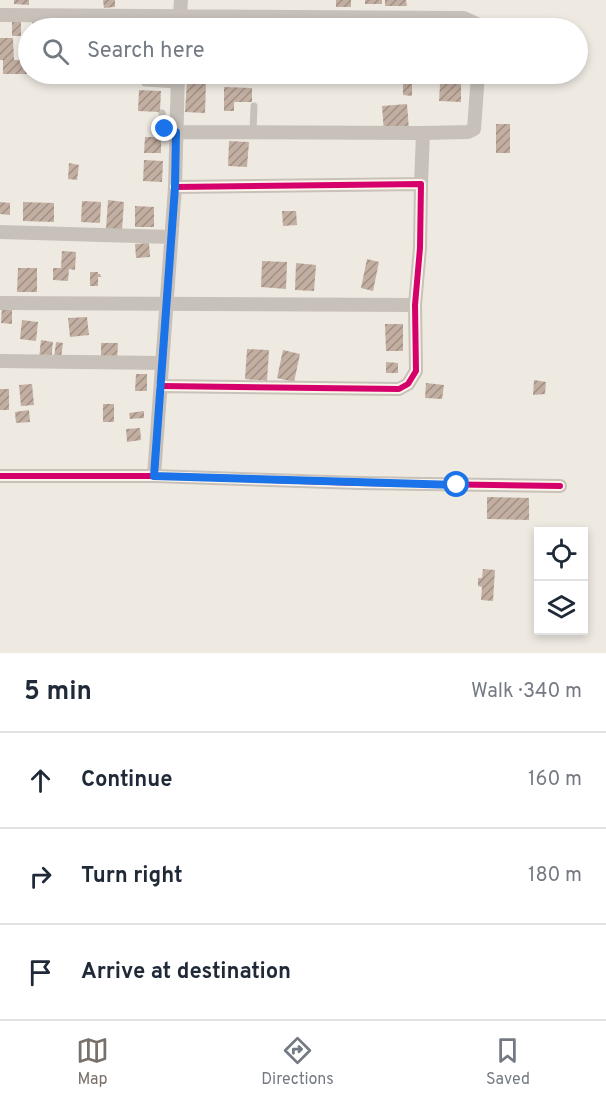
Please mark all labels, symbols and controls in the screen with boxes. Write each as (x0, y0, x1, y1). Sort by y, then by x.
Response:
search box (18, 18, 588, 84)
icon: search (39, 35, 72, 68)
text: Search here (87, 38, 205, 65)
route end (151, 115, 177, 141)
route start (443, 471, 469, 497)
map controls (534, 527, 588, 635)
button: locate (534, 527, 588, 581)
button: layers (534, 581, 588, 635)
text: 5 min (24, 676, 92, 709)
text: Walk · 340 m (471, 679, 582, 705)
icon: ahead (24, 764, 57, 797)
text: Continue (81, 767, 172, 794)
text: 160 m (528, 767, 582, 793)
icon: right (24, 860, 57, 893)
text: Turn right (81, 863, 183, 890)
text: 180 m (528, 863, 582, 889)
icon: arrive (24, 956, 57, 989)
text: Arrive at destination (81, 959, 291, 986)
tab: Map (76, 1034, 109, 1090)
tab: Directions (261, 1034, 334, 1090)
tab: Saved (486, 1034, 530, 1090)

